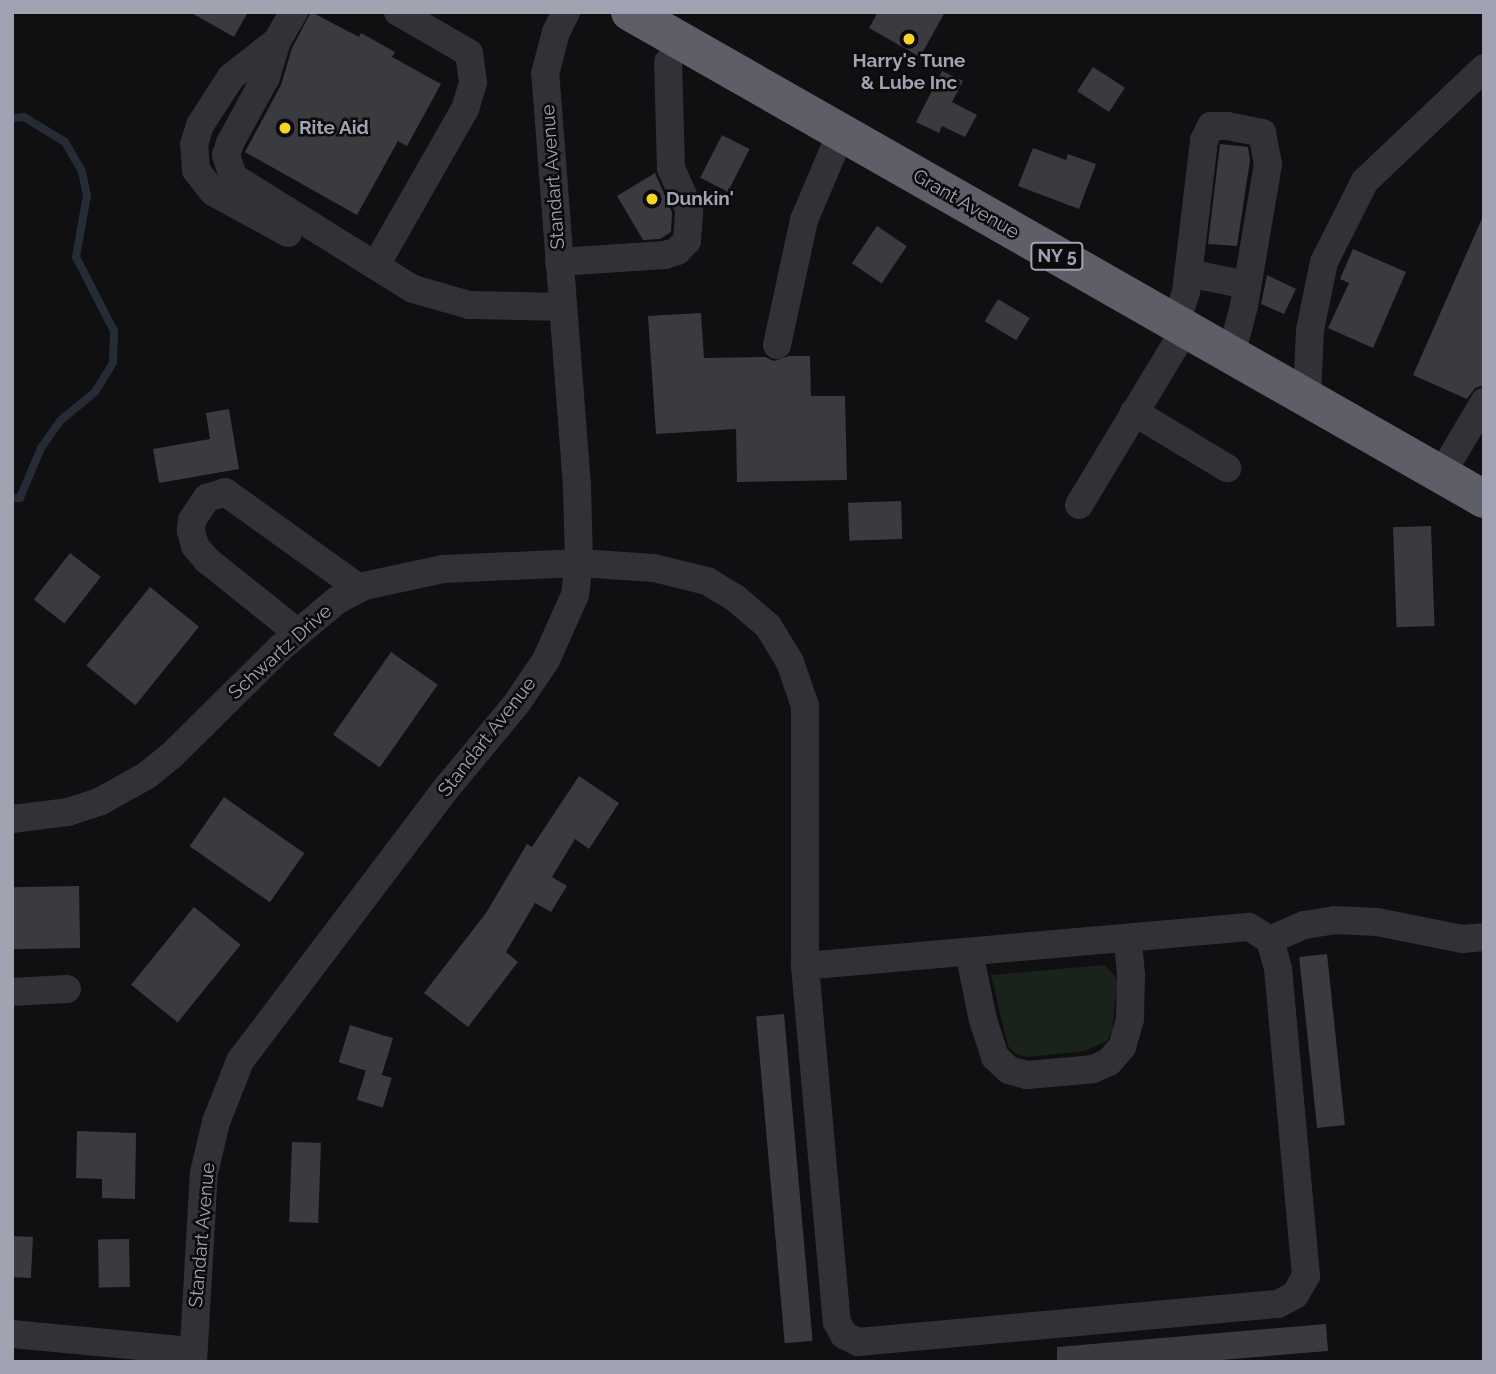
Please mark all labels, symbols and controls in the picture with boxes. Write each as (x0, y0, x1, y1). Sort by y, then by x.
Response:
marker: Harry's Tune & Lube Inc (901, 31, 917, 47)
place label: Harry's Tune & Lube Inc (852, 50, 966, 94)
street label: Standart Avenue (537, 103, 569, 251)
place label: Rite Aid (299, 117, 369, 139)
marker: Rite Aid (277, 120, 293, 136)
street label: Grant Avenue (909, 164, 1023, 244)
place label: Dunkin' (666, 188, 734, 210)
marker: Dunkin' (644, 191, 660, 207)
road number: NY 5 (1029, 242, 1085, 270)
street label: Schwartz Drive (224, 600, 336, 704)
street label: Standart Avenue (433, 673, 541, 801)
street label: Standart Avenue (184, 1161, 220, 1309)

